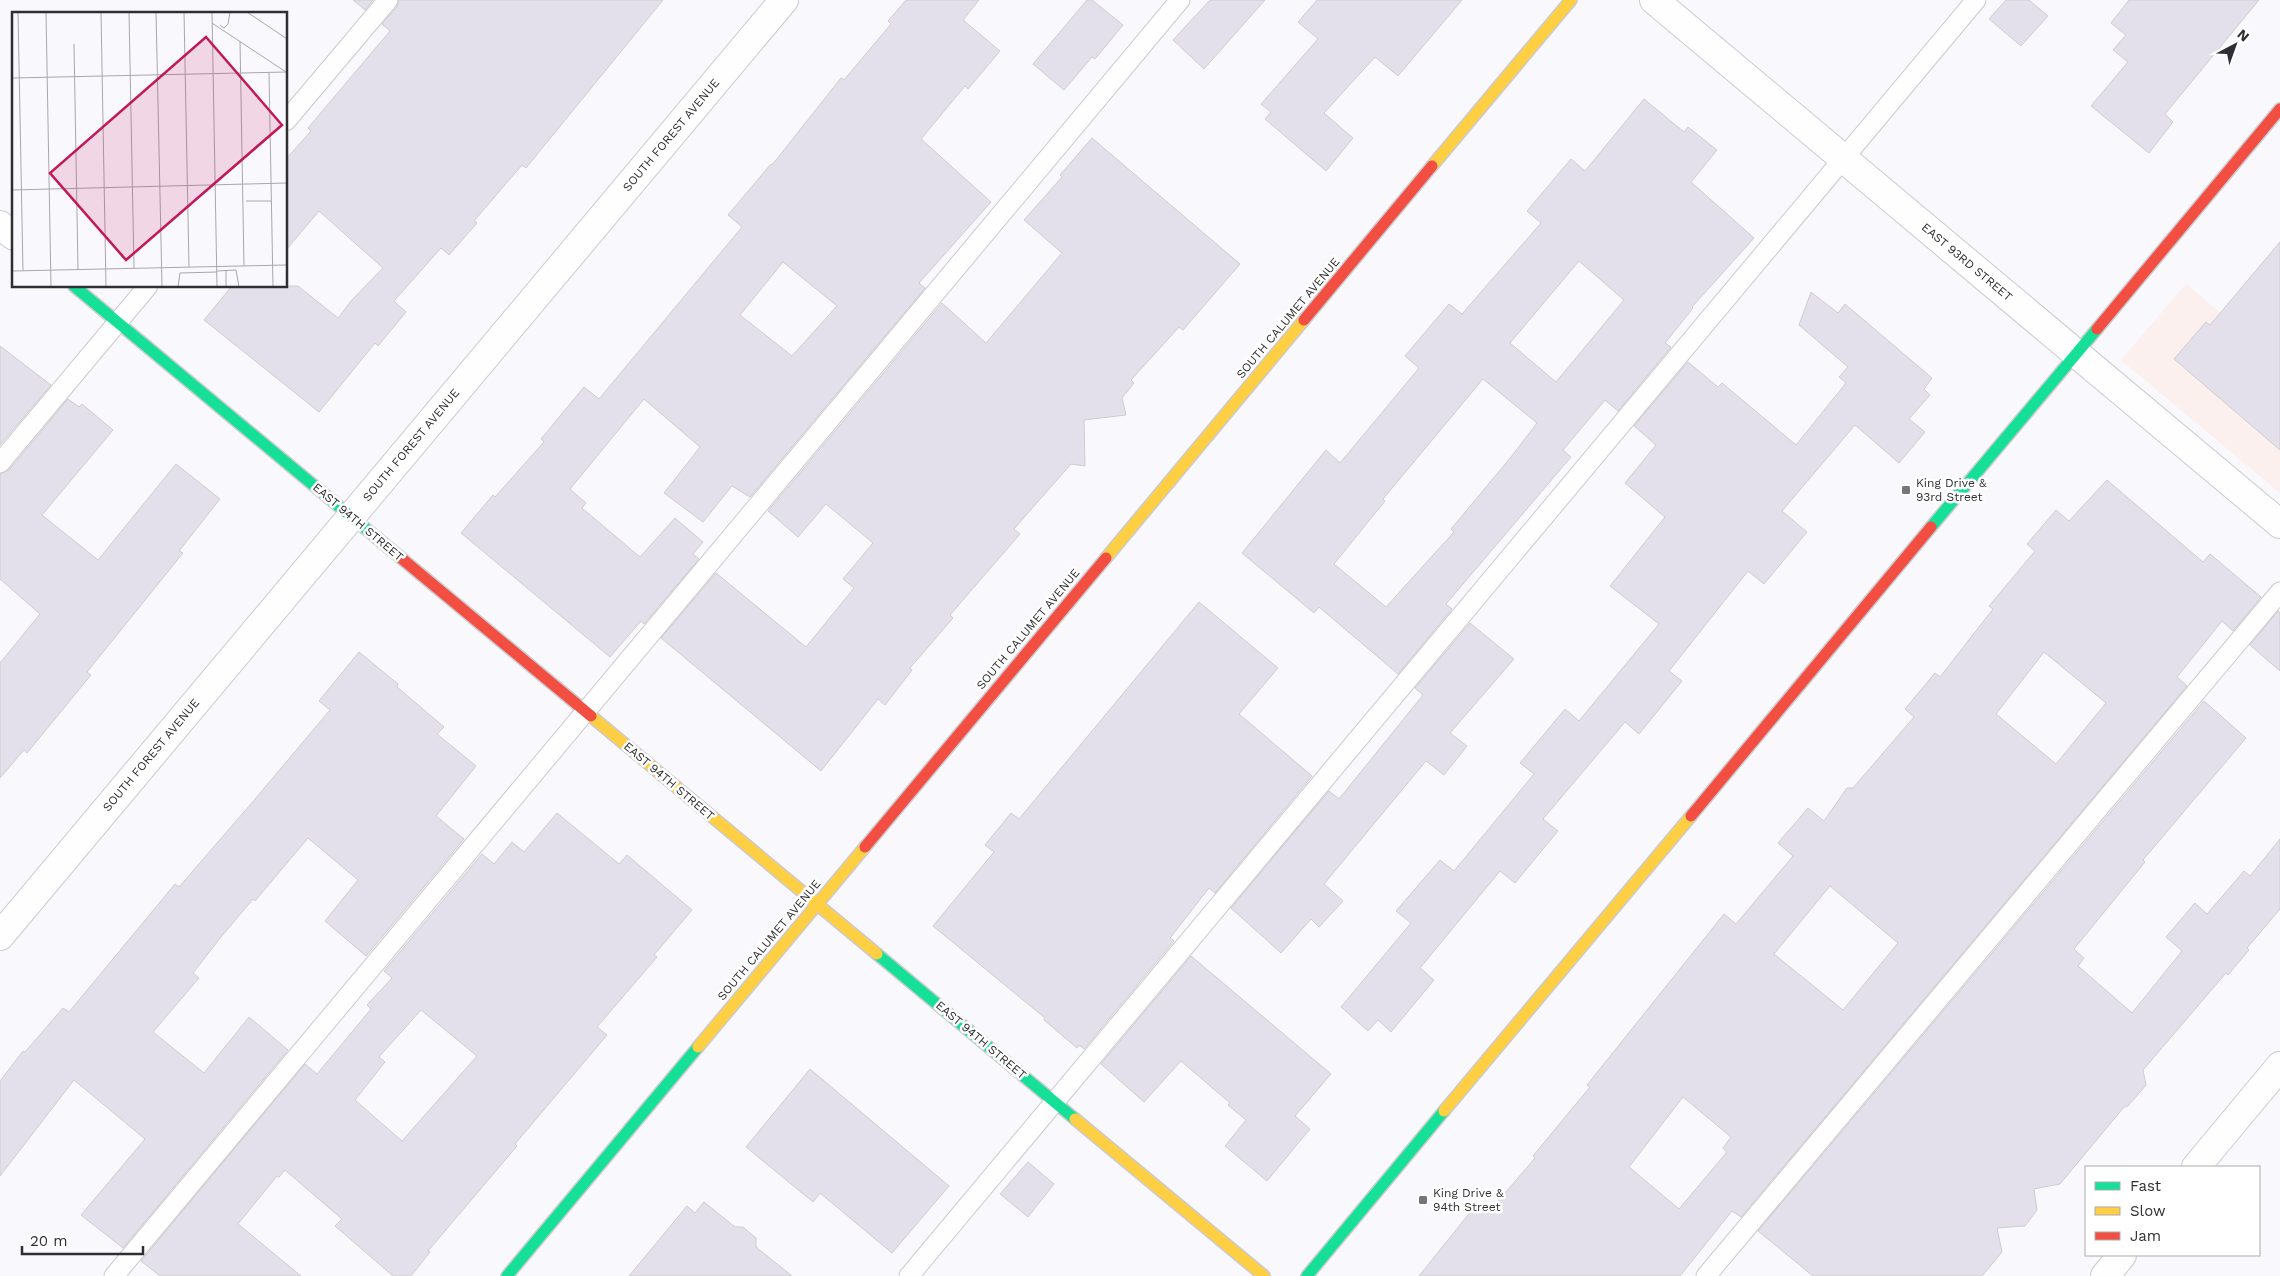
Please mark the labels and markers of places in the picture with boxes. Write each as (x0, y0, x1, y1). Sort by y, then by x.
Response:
place label: King Drive & 93rd Street (1916, 476, 1987, 504)
marker: King Drive & 93rd Street (1900, 484, 1912, 496)
place label: King Drive & 94th Street (1433, 1186, 1504, 1214)
marker: King Drive & 94th Street (1417, 1194, 1429, 1206)

